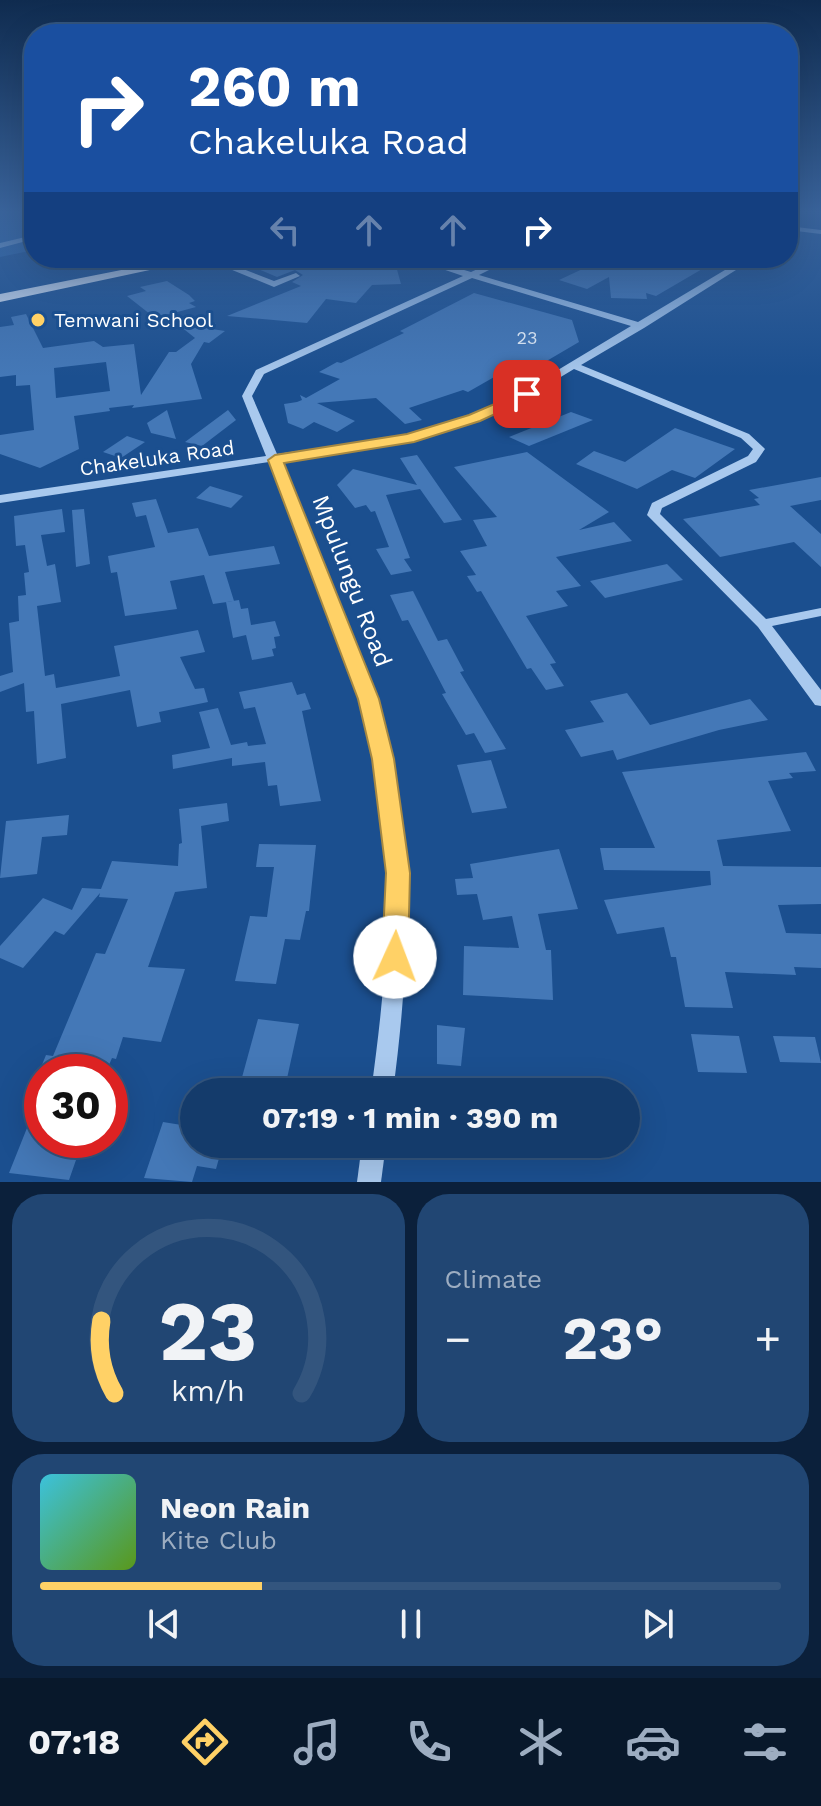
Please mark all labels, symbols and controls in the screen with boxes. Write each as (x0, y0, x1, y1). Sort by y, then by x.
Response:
text: 260 m (188, 54, 361, 120)
icon: right (56, 56, 160, 160)
text: Chakeluka Road (188, 121, 469, 163)
icon: left (263, 208, 307, 252)
icon: ahead (347, 208, 391, 252)
icon: ahead (431, 208, 475, 252)
icon: right (515, 208, 559, 252)
place label: Temwani School (54, 308, 213, 332)
marker: Temwani School (29, 311, 47, 329)
house number: 23 (517, 327, 538, 348)
pin (493, 360, 561, 428)
icon: arrive (505, 372, 549, 416)
street label: Chakeluka Road (78, 435, 236, 481)
street label: Mpulungu Road (306, 491, 398, 671)
position arrow (353, 915, 437, 999)
speed limit sign: 30 (24, 1054, 128, 1158)
text: 07:19 · 1 min · 390 m (262, 1100, 558, 1135)
text: Climate (445, 1264, 542, 1294)
text: 23 (159, 1283, 258, 1380)
text: 23° (562, 1303, 663, 1374)
text: − (445, 1313, 471, 1365)
text: + (754, 1313, 781, 1365)
text: km/h (171, 1374, 245, 1408)
text: Neon Rain (160, 1490, 310, 1525)
text: Kite Club (160, 1525, 277, 1555)
icon: previous (142, 1602, 186, 1646)
icon: pause (389, 1602, 433, 1646)
icon: next (636, 1602, 680, 1646)
icon: directions (177, 1714, 233, 1770)
icon: music (289, 1714, 345, 1770)
icon: phone (401, 1714, 457, 1770)
icon: climate (513, 1714, 569, 1770)
icon: car (625, 1714, 681, 1770)
icon: filters (737, 1714, 793, 1770)
text: 07:18 (28, 1721, 120, 1763)

